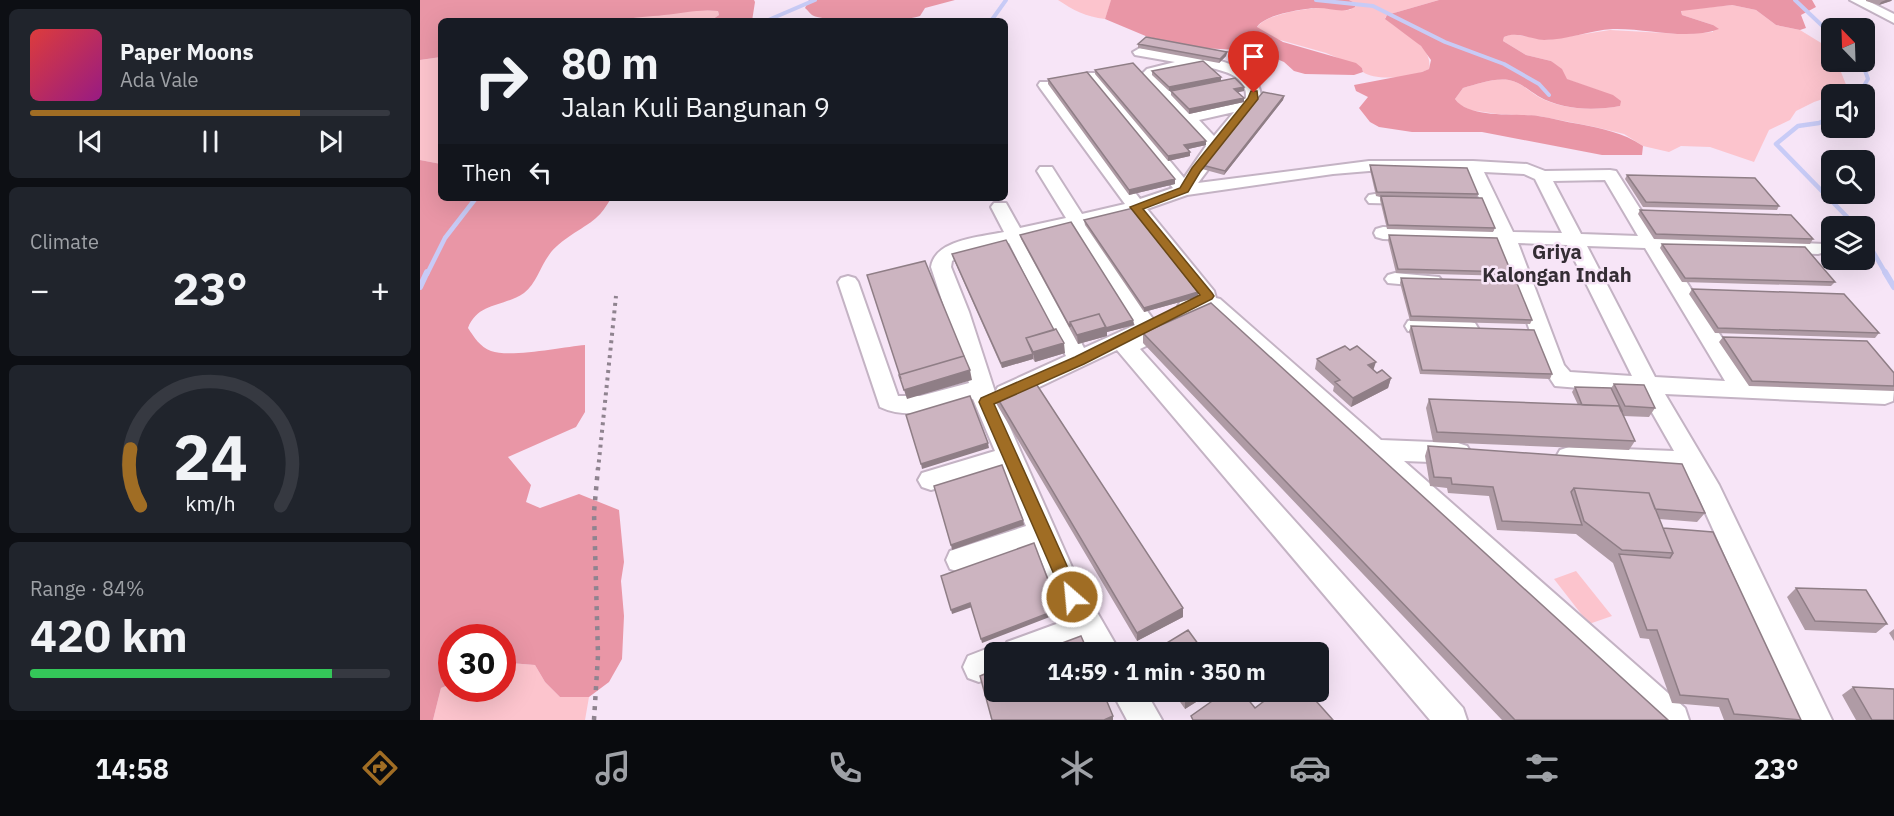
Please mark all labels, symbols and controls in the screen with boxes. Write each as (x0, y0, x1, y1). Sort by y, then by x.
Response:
north arrow (1821, 18, 1875, 72)
map controls (1821, 18, 1875, 270)
pin (1228, 31, 1279, 93)
text: 80 m (561, 36, 659, 91)
text: Paper Moons (120, 37, 253, 66)
icon: arrive (1237, 40, 1270, 73)
icon: right (462, 42, 540, 120)
text: Ada Vale (120, 66, 199, 93)
button: sound (1821, 84, 1875, 138)
text: Jalan Kuli Bangunan 9 (561, 89, 830, 124)
icon: previous (74, 125, 107, 158)
icon: pause (194, 125, 227, 158)
icon: next (314, 125, 347, 158)
button: search (1821, 150, 1875, 204)
icon: left (524, 156, 557, 189)
text: Then (462, 158, 512, 187)
button: layers (1821, 216, 1875, 270)
text: Climate (30, 228, 99, 255)
district label: Griya Kalongan Indah (1482, 238, 1632, 288)
text: 23° (172, 259, 248, 317)
text: − (30, 268, 50, 311)
text: + (370, 268, 390, 311)
text: 24 (173, 416, 247, 497)
text: km/h (185, 489, 235, 517)
position arrow (1040, 565, 1104, 629)
text: Range · 84% (30, 575, 145, 602)
text: 420 km (30, 606, 188, 664)
speed limit sign: 30 (438, 624, 516, 702)
text: 14:59 · 1 min · 350 m (1047, 657, 1266, 686)
icon: directions (359, 747, 401, 789)
icon: music (592, 747, 634, 789)
icon: phone (824, 747, 866, 789)
icon: climate (1056, 747, 1098, 789)
icon: car (1289, 747, 1331, 789)
icon: filters (1521, 747, 1563, 789)
text: 14:58 (95, 751, 169, 786)
text: 23° (1754, 751, 1799, 786)

